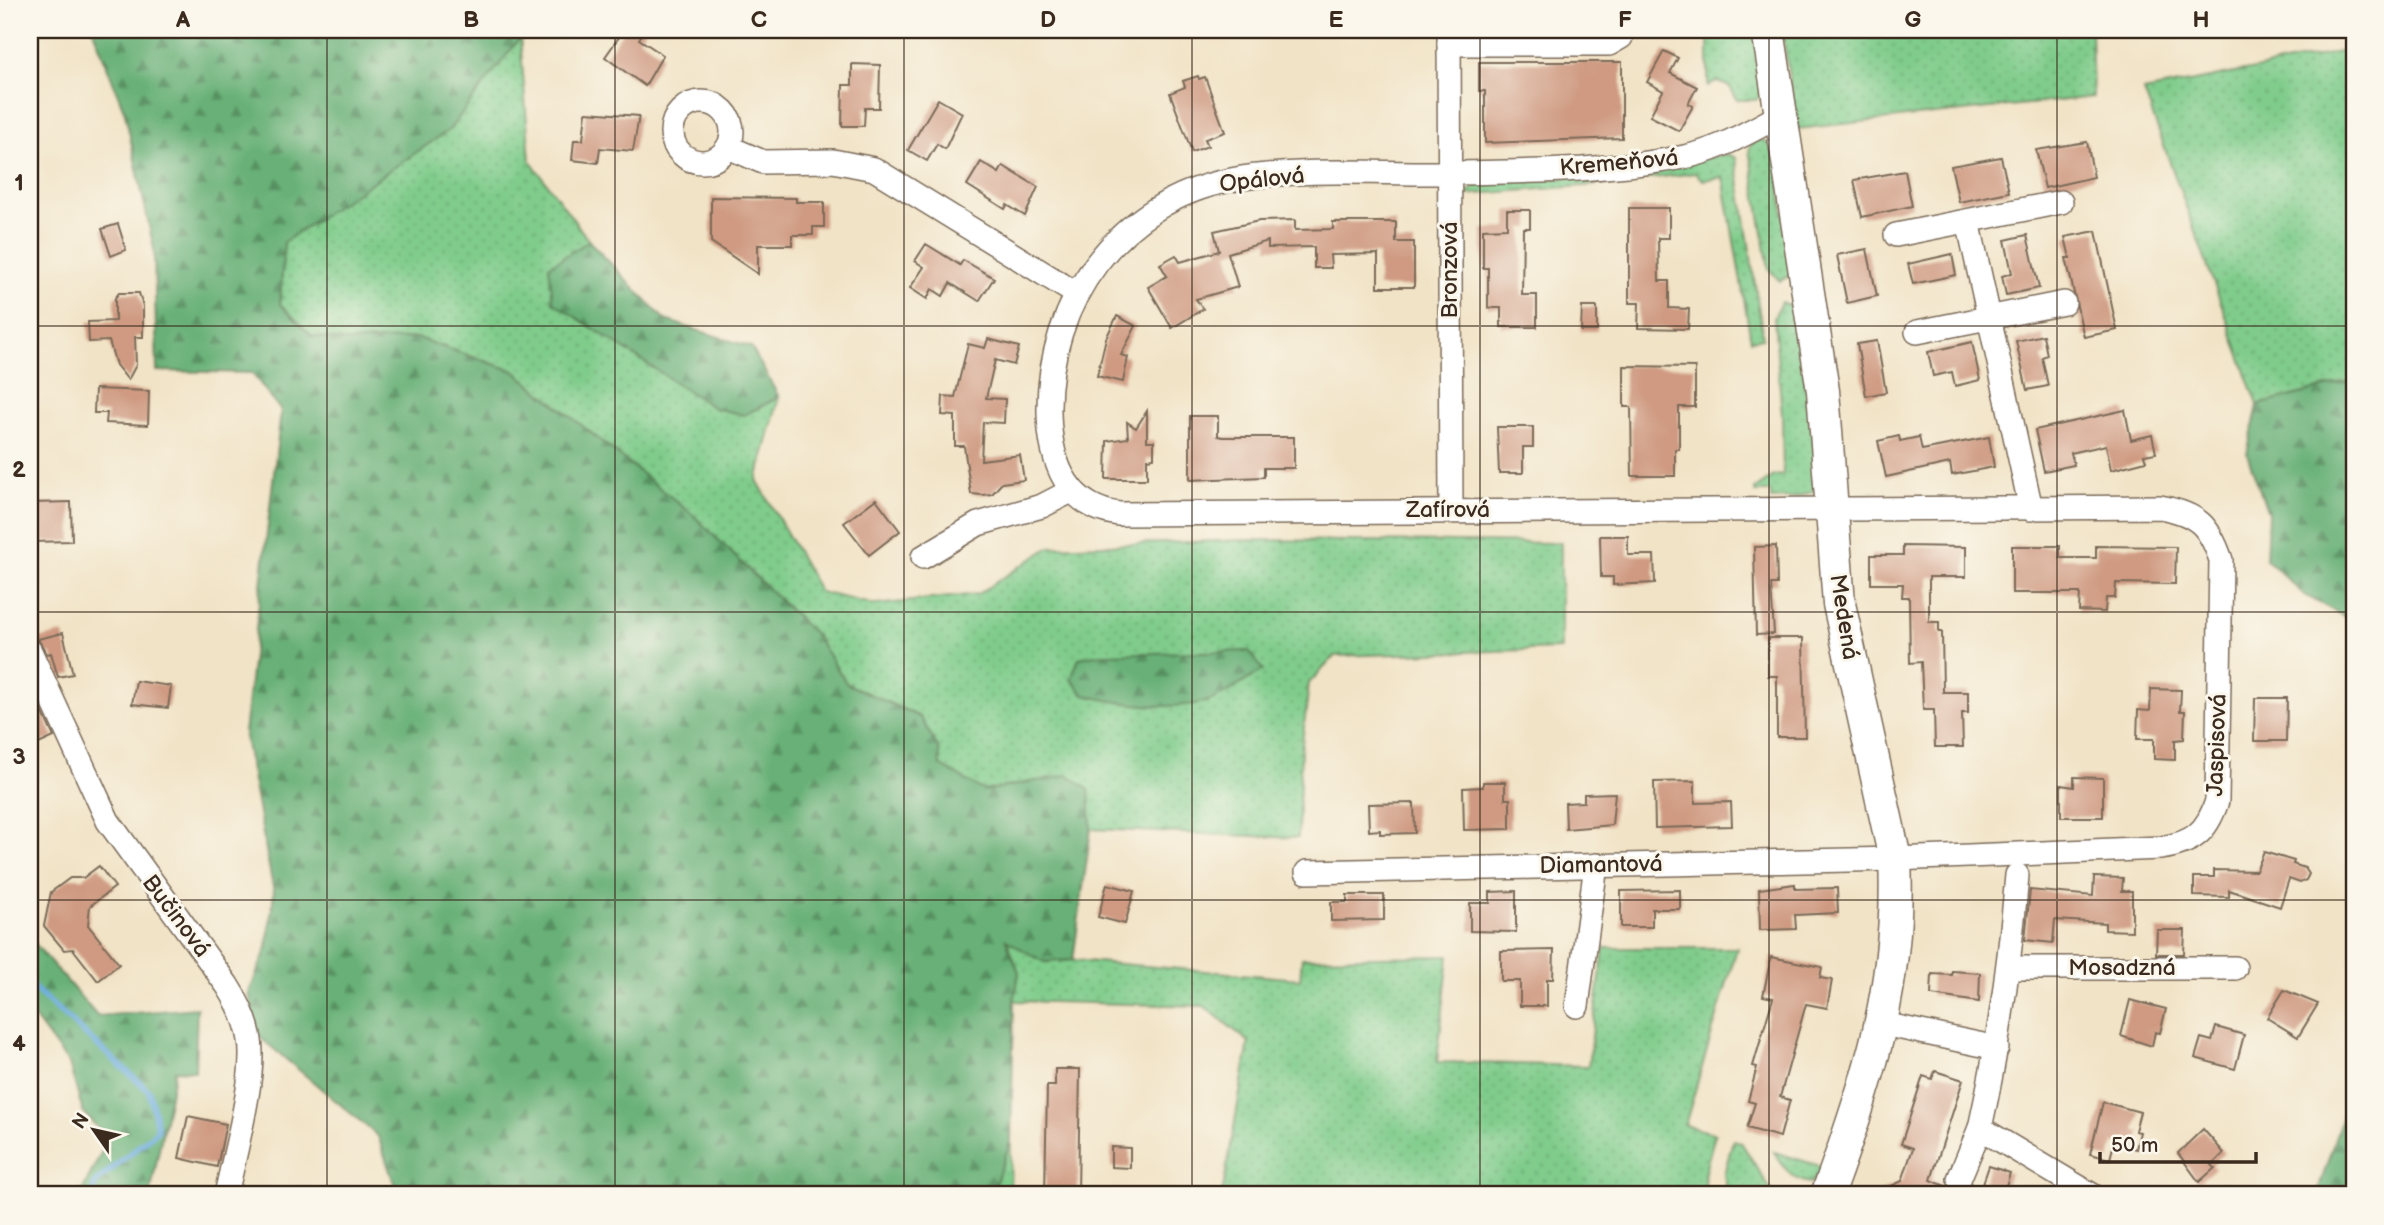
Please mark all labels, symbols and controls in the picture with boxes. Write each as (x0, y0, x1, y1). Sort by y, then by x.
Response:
text: A (175, 6, 191, 34)
text: B (463, 6, 479, 34)
text: C (751, 6, 767, 34)
text: D (1040, 6, 1056, 34)
text: E (1329, 6, 1344, 34)
text: F (1618, 6, 1632, 34)
text: G (1905, 6, 1922, 34)
text: H (2192, 6, 2210, 34)
street label: Kremeňová (1558, 144, 1680, 182)
street label: Opálová (1218, 162, 1306, 198)
text: 1 (14, 169, 24, 197)
street label: Bronzová (1436, 221, 1464, 319)
text: 2 (12, 456, 26, 484)
street label: Zafírová (1405, 496, 1490, 524)
street label: Medená (1823, 572, 1865, 662)
street label: Jaspisová (2201, 693, 2233, 797)
text: 3 (12, 743, 26, 771)
street label: Diamantová (1539, 850, 1663, 880)
street label: Bučinová (136, 869, 216, 963)
street label: Mosadzná (2068, 954, 2176, 982)
text: 4 (12, 1030, 26, 1058)
north arrow (60, 1096, 130, 1166)
text: N (68, 1109, 95, 1134)
scale bar (2100, 1120, 2256, 1164)
text: 50 m (2111, 1133, 2158, 1158)

